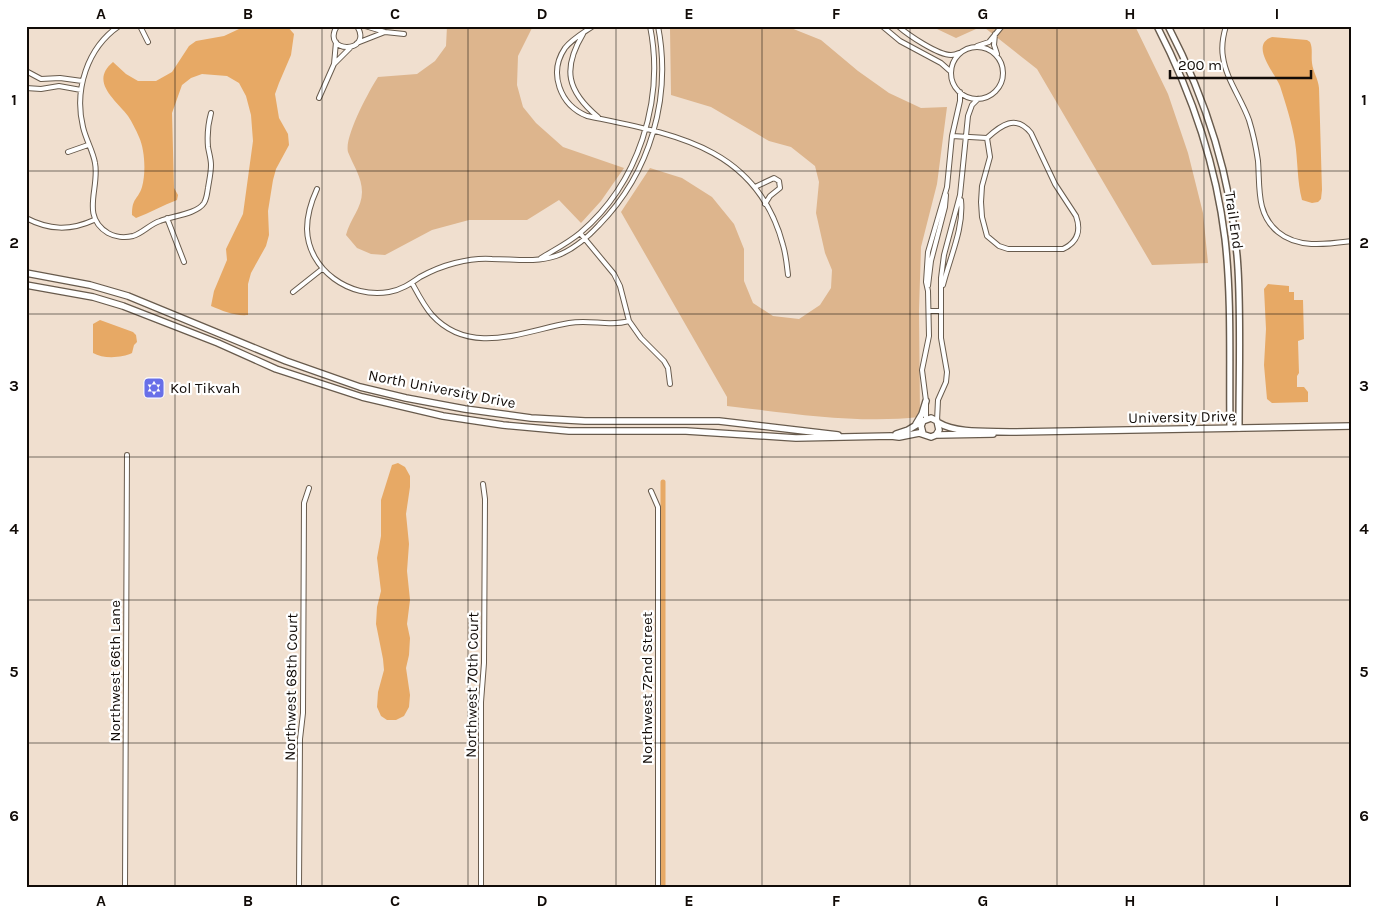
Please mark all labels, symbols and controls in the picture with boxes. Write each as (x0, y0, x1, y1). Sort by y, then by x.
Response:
text: A (96, 4, 106, 23)
text: B (243, 4, 253, 23)
text: C (390, 4, 400, 23)
text: D (537, 4, 548, 23)
text: E (684, 4, 694, 23)
text: F (832, 4, 841, 23)
text: G (978, 4, 988, 23)
text: H (1124, 4, 1136, 23)
text: I (1275, 4, 1279, 23)
scale bar (1170, 48, 1312, 80)
text: 200 m (1178, 56, 1222, 74)
text: 1 (11, 90, 17, 109)
text: 1 (1361, 90, 1367, 109)
street label: Trail End (1221, 190, 1247, 250)
text: 2 (9, 233, 19, 252)
text: 2 (1359, 233, 1369, 252)
street label: North University Drive (367, 366, 517, 412)
text: 3 (9, 376, 19, 395)
synagogue icon: Kol Tikvah (142, 376, 166, 400)
text: 3 (1359, 376, 1369, 395)
place label: Kol Tikvah (170, 379, 240, 397)
street label: University Drive (1128, 407, 1236, 427)
text: 4 (9, 519, 19, 538)
text: 4 (1359, 519, 1369, 538)
street label: Northwest 66th Lane (106, 600, 124, 742)
street label: Northwest 72nd Street (638, 611, 656, 764)
street label: Northwest 70th Court (462, 612, 482, 758)
street label: Northwest 68th Court (281, 613, 301, 761)
text: 5 (9, 662, 19, 681)
text: 5 (1359, 662, 1369, 681)
text: 6 (9, 806, 19, 825)
text: 6 (1359, 806, 1369, 825)
text: A (96, 891, 106, 910)
text: B (243, 891, 253, 910)
text: C (390, 891, 400, 910)
text: D (537, 891, 548, 910)
text: E (684, 891, 694, 910)
text: F (832, 891, 841, 910)
text: G (978, 891, 988, 910)
text: H (1124, 891, 1136, 910)
text: I (1275, 891, 1279, 910)

